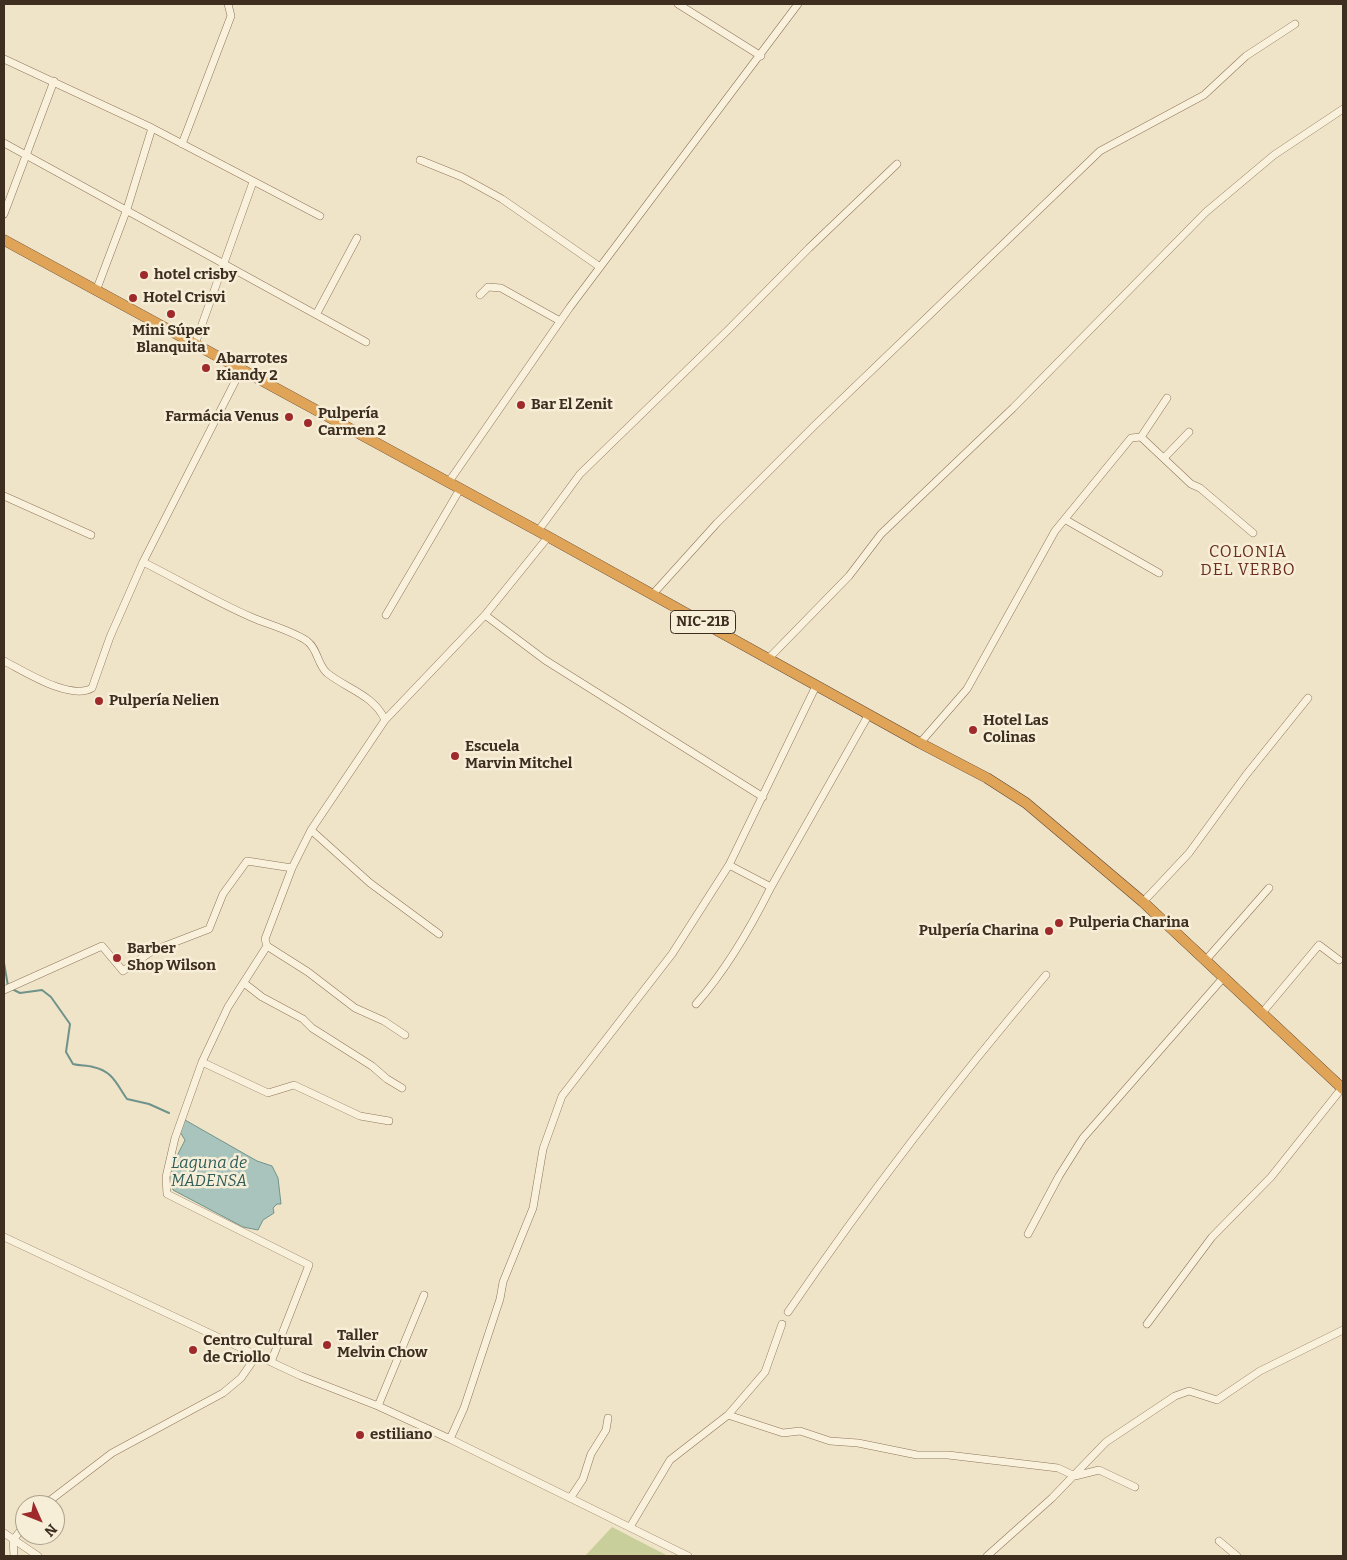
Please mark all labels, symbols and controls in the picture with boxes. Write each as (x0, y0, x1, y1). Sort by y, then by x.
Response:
place label: hotel crisby (154, 266, 237, 284)
marker: hotel crisby (138, 269, 150, 281)
place label: Hotel Crisvi (143, 289, 226, 307)
marker: Hotel Crisvi (127, 292, 139, 304)
marker: Mini Súper Blanquita (165, 308, 177, 320)
place label: Mini Súper Blanquita (132, 322, 210, 357)
place label: Abarrotes Kiandy 2 (216, 350, 288, 385)
marker: Abarrotes Kiandy 2 (200, 362, 212, 374)
place label: Bar El Zenit (531, 396, 613, 414)
marker: Bar El Zenit (515, 399, 527, 411)
place label: Pulpería Carmen 2 (318, 405, 386, 440)
place label: Farmácia Venus (165, 408, 279, 426)
marker: Farmácia Venus (283, 411, 295, 423)
marker: Pulpería Carmen 2 (302, 417, 314, 429)
district label: COLONIA DEL VERBO (1199, 543, 1297, 581)
road number: NIC-21B (670, 610, 736, 634)
place label: Pulpería Nelien (109, 692, 219, 710)
marker: Pulpería Nelien (93, 695, 105, 707)
place label: Hotel Las Colinas (983, 712, 1049, 747)
marker: Hotel Las Colinas (967, 724, 979, 736)
place label: Escuela Marvin Mitchel (465, 738, 572, 773)
marker: Escuela Marvin Mitchel (449, 750, 461, 762)
place label: Pulperia Charina (1069, 914, 1189, 932)
marker: Pulperia Charina (1053, 917, 1065, 929)
place label: Pulpería Charina (919, 922, 1039, 940)
marker: Pulpería Charina (1043, 925, 1055, 937)
place label: Barber Shop Wilson (127, 940, 216, 975)
marker: Barber Shop Wilson (111, 952, 123, 964)
water label: Laguna de MADENSA (171, 1154, 247, 1192)
place label: Taller Melvin Chow (337, 1327, 427, 1362)
place label: Centro Cultural de Criollo (203, 1332, 313, 1367)
marker: Taller Melvin Chow (321, 1339, 333, 1351)
marker: Centro Cultural de Criollo (187, 1344, 199, 1356)
place label: estiliano (370, 1426, 432, 1444)
marker: estiliano (354, 1429, 366, 1441)
north arrow (15, 1495, 65, 1545)
text: N (41, 1520, 60, 1540)

